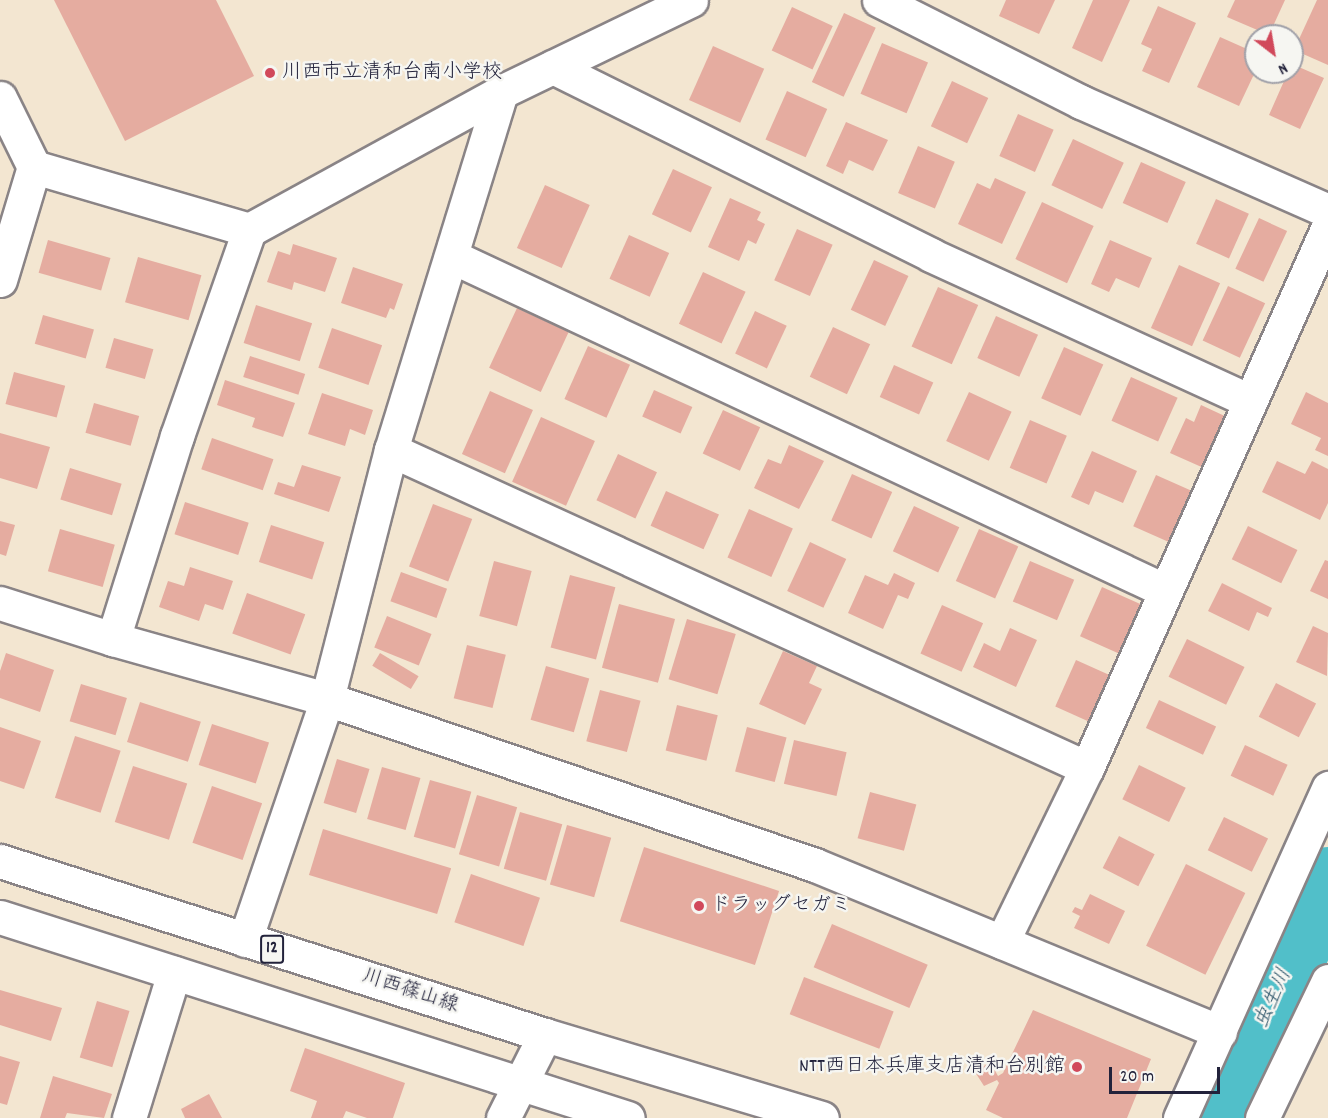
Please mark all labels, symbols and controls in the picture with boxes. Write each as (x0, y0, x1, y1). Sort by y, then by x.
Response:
north arrow (1244, 24, 1304, 84)
text: N (1273, 56, 1292, 80)
place label: 川西市立清和台南小学校 (282, 61, 502, 85)
marker: 川西市立清和台南小学校 (263, 66, 277, 80)
place label: ドラッグセガミ (711, 894, 851, 918)
marker: ドラッグセガミ (692, 899, 706, 913)
road number: 12 (260, 934, 284, 964)
street label: 川西篠山線 (359, 965, 461, 1019)
water label: 虫生川 (1250, 965, 1298, 1033)
place label: NTT西日本兵庫支店清和台別館 (799, 1055, 1065, 1079)
scale bar (1112, 1055, 1223, 1093)
marker: NTT西日本兵庫支店清和台別館 (1070, 1060, 1084, 1074)
text: 20 m (1120, 1065, 1154, 1090)

